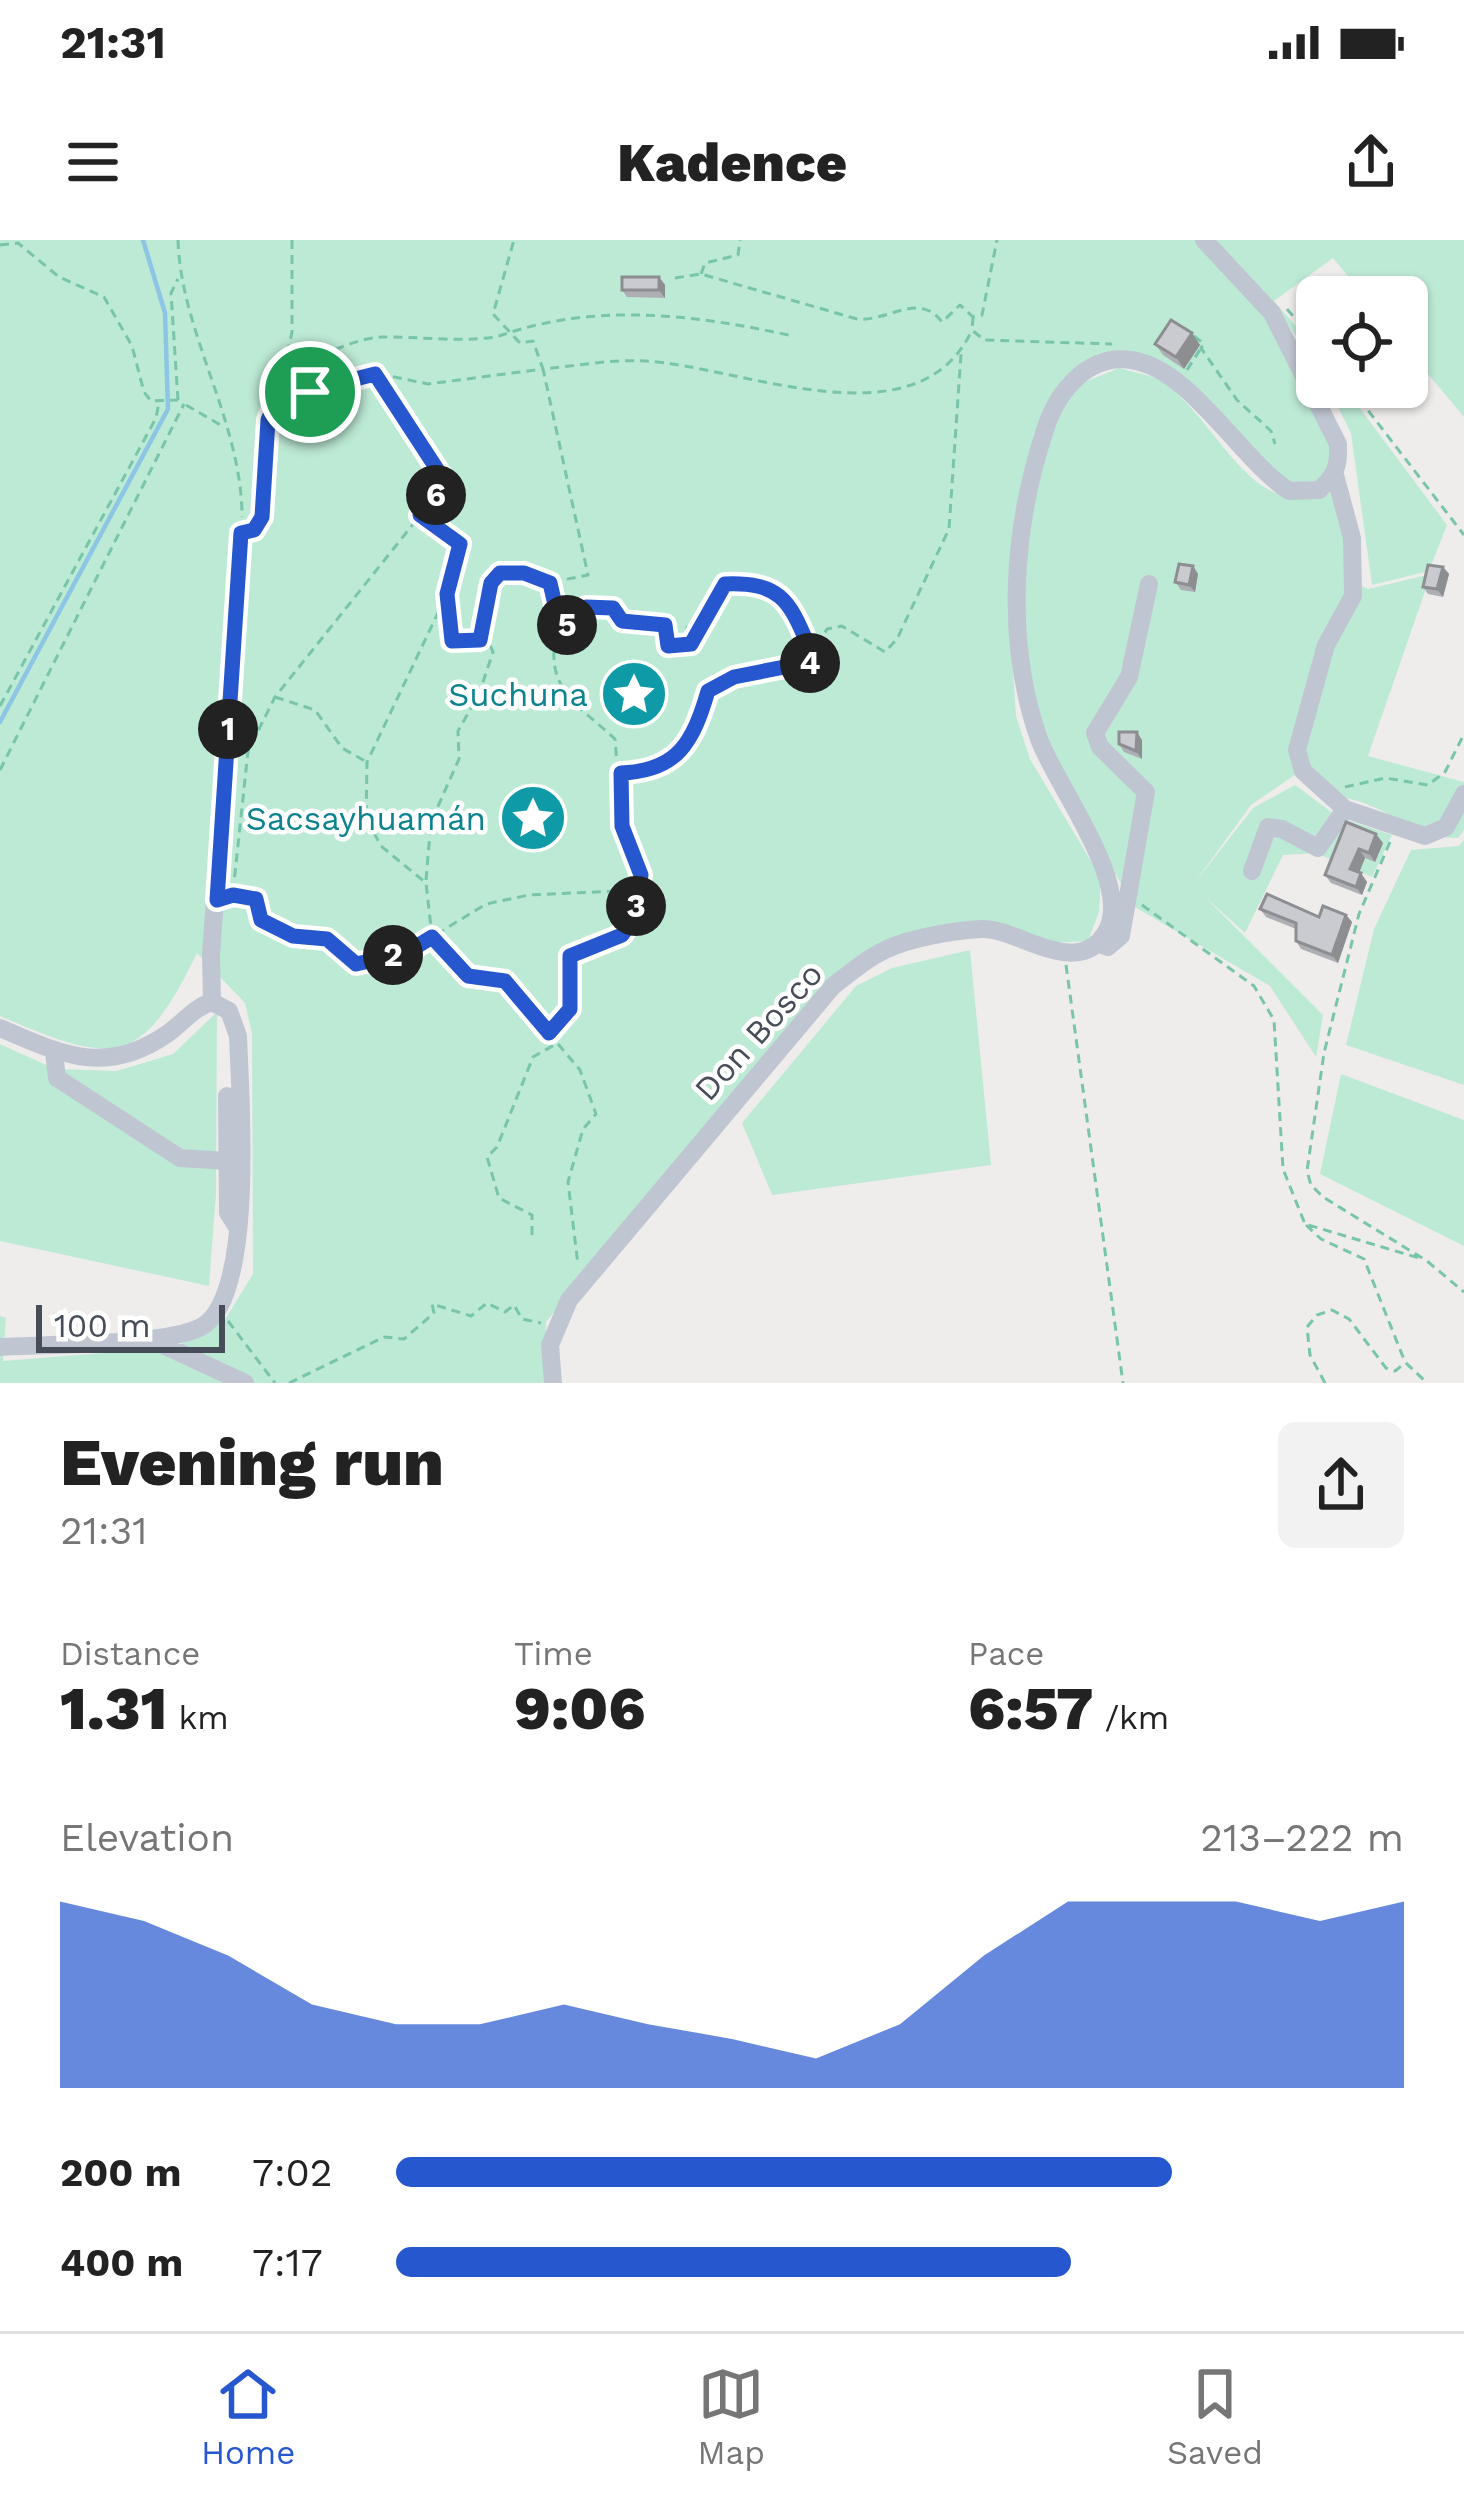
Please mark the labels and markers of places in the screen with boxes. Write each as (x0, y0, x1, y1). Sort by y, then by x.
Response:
pin (259, 341, 361, 443)
pin: 6 (406, 465, 466, 525)
pin: 5 (537, 595, 597, 655)
pin: 4 (780, 633, 840, 693)
place icon: Suchuna (599, 659, 669, 729)
place label: Suchuna (448, 675, 588, 714)
pin: 1 (198, 699, 258, 759)
place icon: Sacsayhuamán (498, 783, 568, 853)
place label: Sacsayhuamán (246, 799, 486, 838)
pin: 3 (606, 876, 666, 936)
pin: 2 (363, 925, 423, 985)

